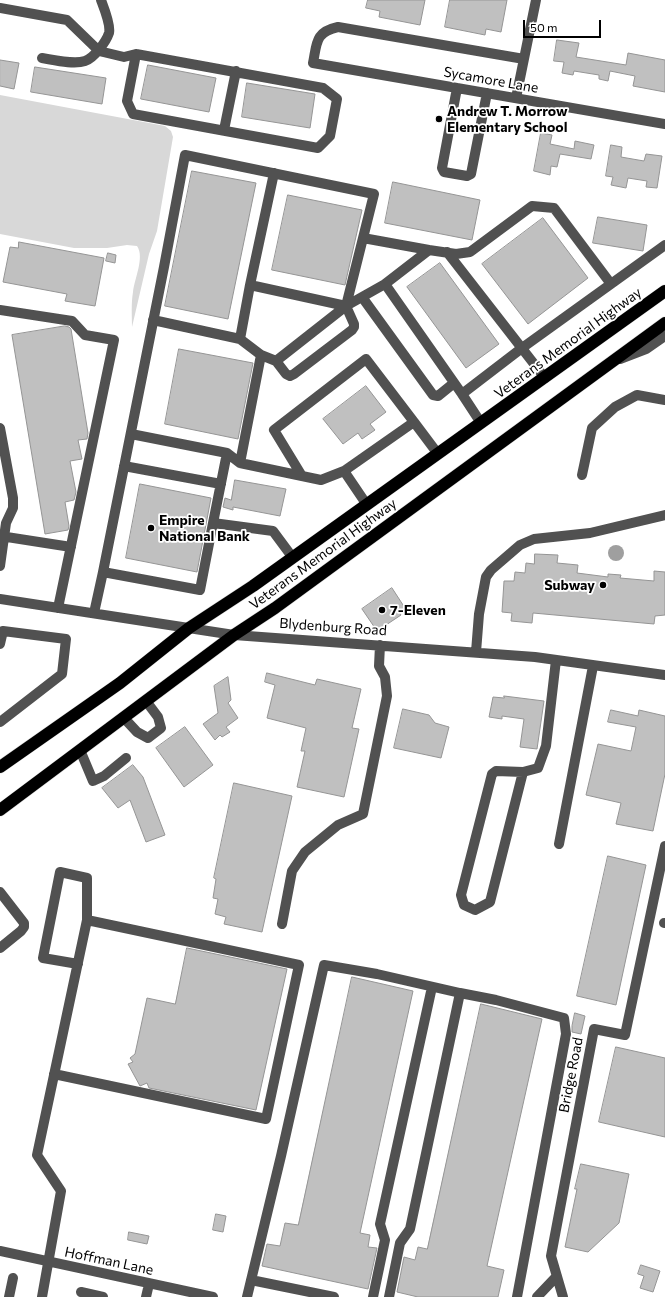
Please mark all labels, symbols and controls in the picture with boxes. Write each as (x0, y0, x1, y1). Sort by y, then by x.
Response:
scale bar (525, 12, 603, 38)
text: 50 m (530, 20, 558, 34)
street label: Sycamore Lane (442, 63, 540, 97)
place label: Andrew T. Morrow Elementary School (447, 103, 568, 136)
marker: Andrew T. Morrow Elementary School (434, 114, 444, 124)
street label: Veterans Memorial Highway (491, 284, 645, 402)
street label: Veterans Memorial Highway (246, 495, 400, 613)
place label: Empire National Bank (159, 512, 250, 544)
marker: Empire National Bank (146, 523, 156, 533)
place label: Subway (544, 577, 595, 593)
marker: Subway (598, 580, 608, 590)
place label: 7-Eleven (390, 602, 446, 618)
marker: 7-Eleven (377, 605, 387, 615)
street label: Blydenburg Road (279, 615, 387, 639)
street label: Bridge Road (555, 1036, 587, 1114)
street label: Hoffman Lane (63, 1243, 155, 1279)

